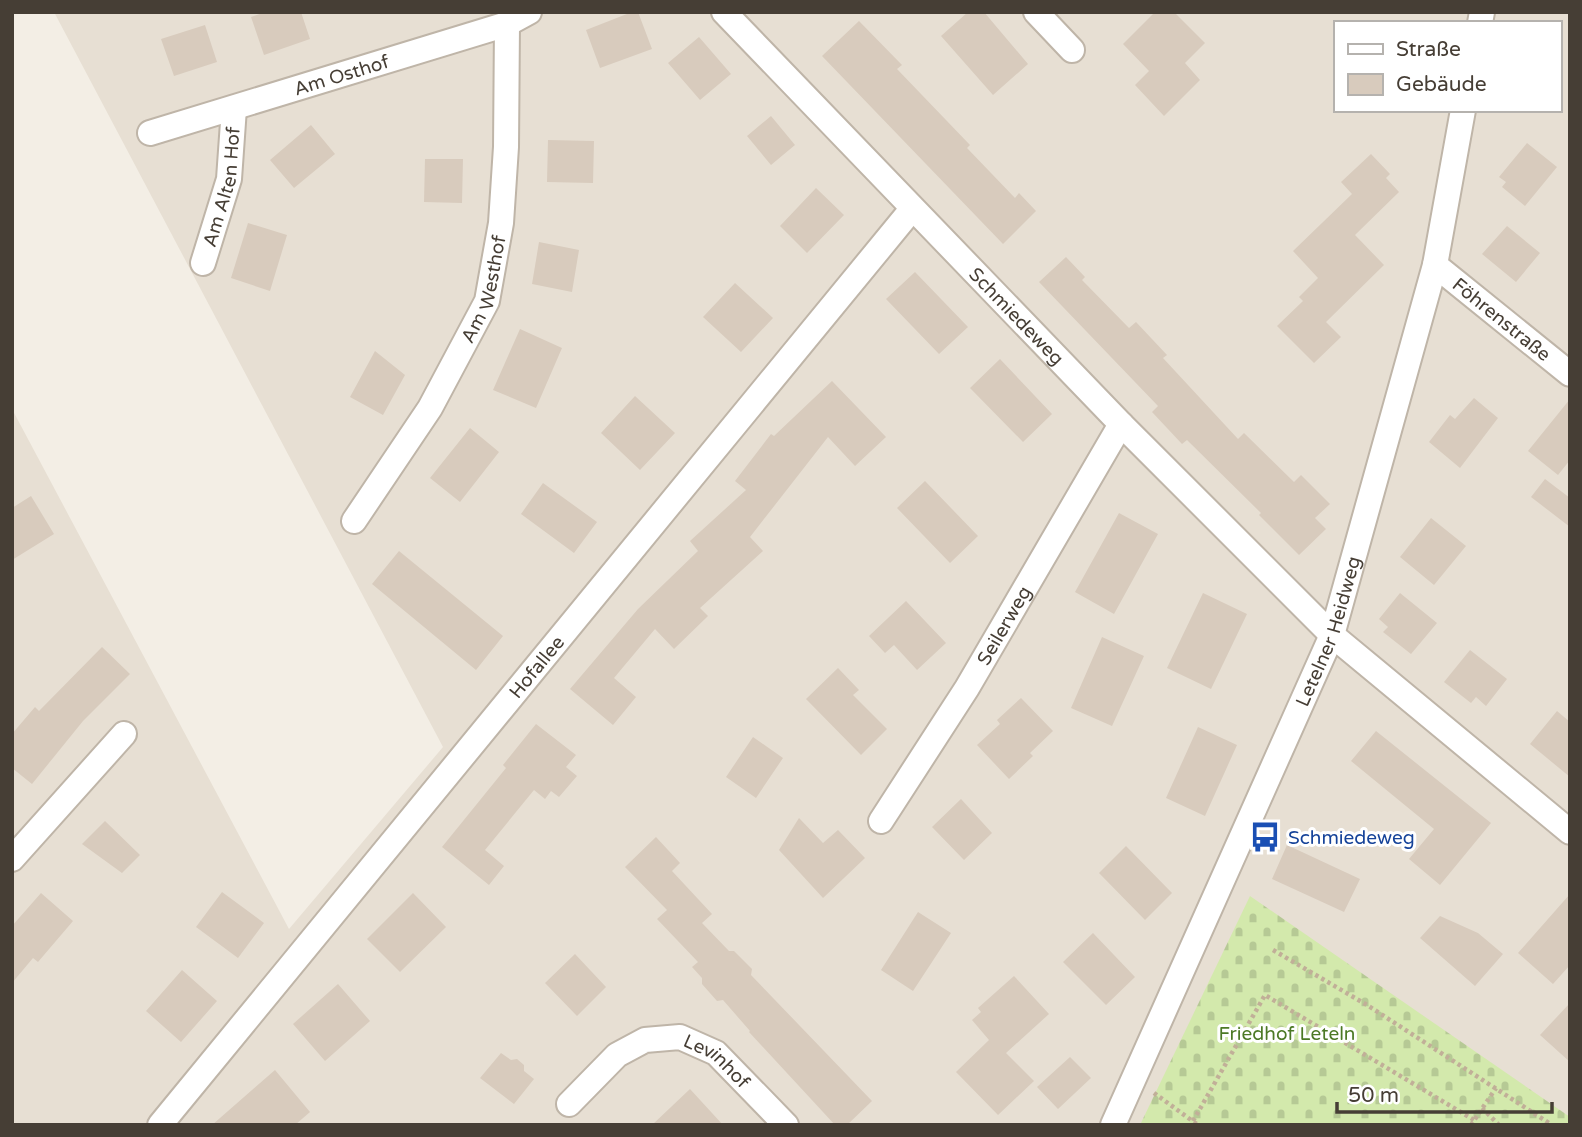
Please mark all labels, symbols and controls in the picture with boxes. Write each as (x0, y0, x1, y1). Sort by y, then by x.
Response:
legend (1334, 21, 1561, 112)
text: Straße (1396, 37, 1461, 62)
street label: Am Osthof (291, 50, 393, 100)
text: Gebäude (1396, 72, 1487, 97)
street label: Am Alten Hof (199, 125, 245, 250)
street label: Am Westhof (457, 233, 511, 347)
street label: Schmiedeweg (964, 263, 1068, 370)
street label: Föhrenstraße (1448, 274, 1555, 366)
street label: Letelner Heidweg (1292, 554, 1365, 710)
street label: Seilerweg (973, 582, 1036, 669)
street label: Hofallee (505, 632, 569, 703)
bus stop icon: Schmiedeweg (1248, 820, 1282, 854)
place label: Schmiedeweg (1288, 827, 1415, 849)
park label: Friedhof Leteln (1219, 1023, 1355, 1045)
street label: Levinhof (680, 1030, 755, 1094)
scale bar (1337, 1070, 1552, 1114)
text: 50 m (1348, 1083, 1399, 1108)

